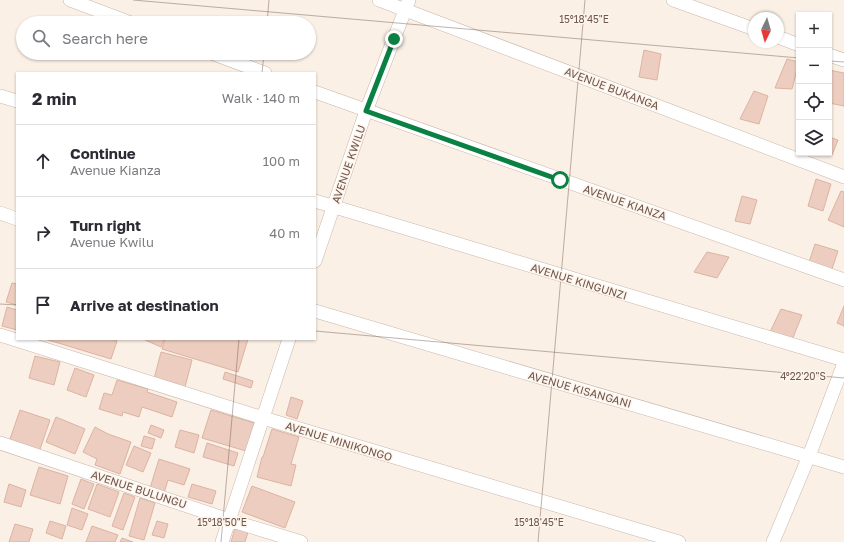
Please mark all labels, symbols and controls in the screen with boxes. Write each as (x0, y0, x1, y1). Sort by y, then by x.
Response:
north arrow (748, 12, 784, 48)
map controls (796, 12, 832, 156)
button: + (796, 12, 832, 48)
text: 15°18'45"E (559, 13, 609, 25)
search box (16, 16, 316, 60)
icon: search (30, 27, 52, 49)
text: Search here (62, 29, 148, 47)
route end (385, 30, 403, 48)
button: − (796, 48, 832, 84)
street label: AVENUE BUKANGA (563, 64, 662, 112)
button: locate (796, 84, 832, 120)
text: 2 min (32, 88, 76, 109)
text: Walk · 140 m (222, 90, 300, 106)
button: layers (796, 120, 832, 156)
street label: AVENUE KWILU (329, 123, 367, 205)
text: Continue (70, 144, 136, 162)
icon: ahead (32, 150, 54, 172)
text: 100 m (263, 153, 300, 169)
text: Avenue Kianza (70, 162, 161, 178)
route start (551, 171, 569, 189)
street label: AVENUE KIANZA (582, 182, 669, 223)
text: Turn right (70, 216, 141, 234)
icon: right (32, 222, 54, 244)
text: 40 m (269, 225, 300, 241)
text: Avenue Kwilu (70, 234, 154, 250)
street label: AVENUE KINGUNZI (529, 260, 629, 302)
icon: arrive (32, 294, 54, 316)
text: Arrive at destination (70, 296, 219, 314)
street label: AVENUE KISANGANI (527, 368, 633, 410)
text: 4°22'20"S (780, 370, 826, 382)
street label: AVENUE MINIKONGO (284, 419, 394, 463)
street label: AVENUE BULUNGU (90, 467, 188, 511)
text: 15°18'50"E (197, 516, 247, 528)
text: 15°18'45"E (514, 516, 564, 528)

